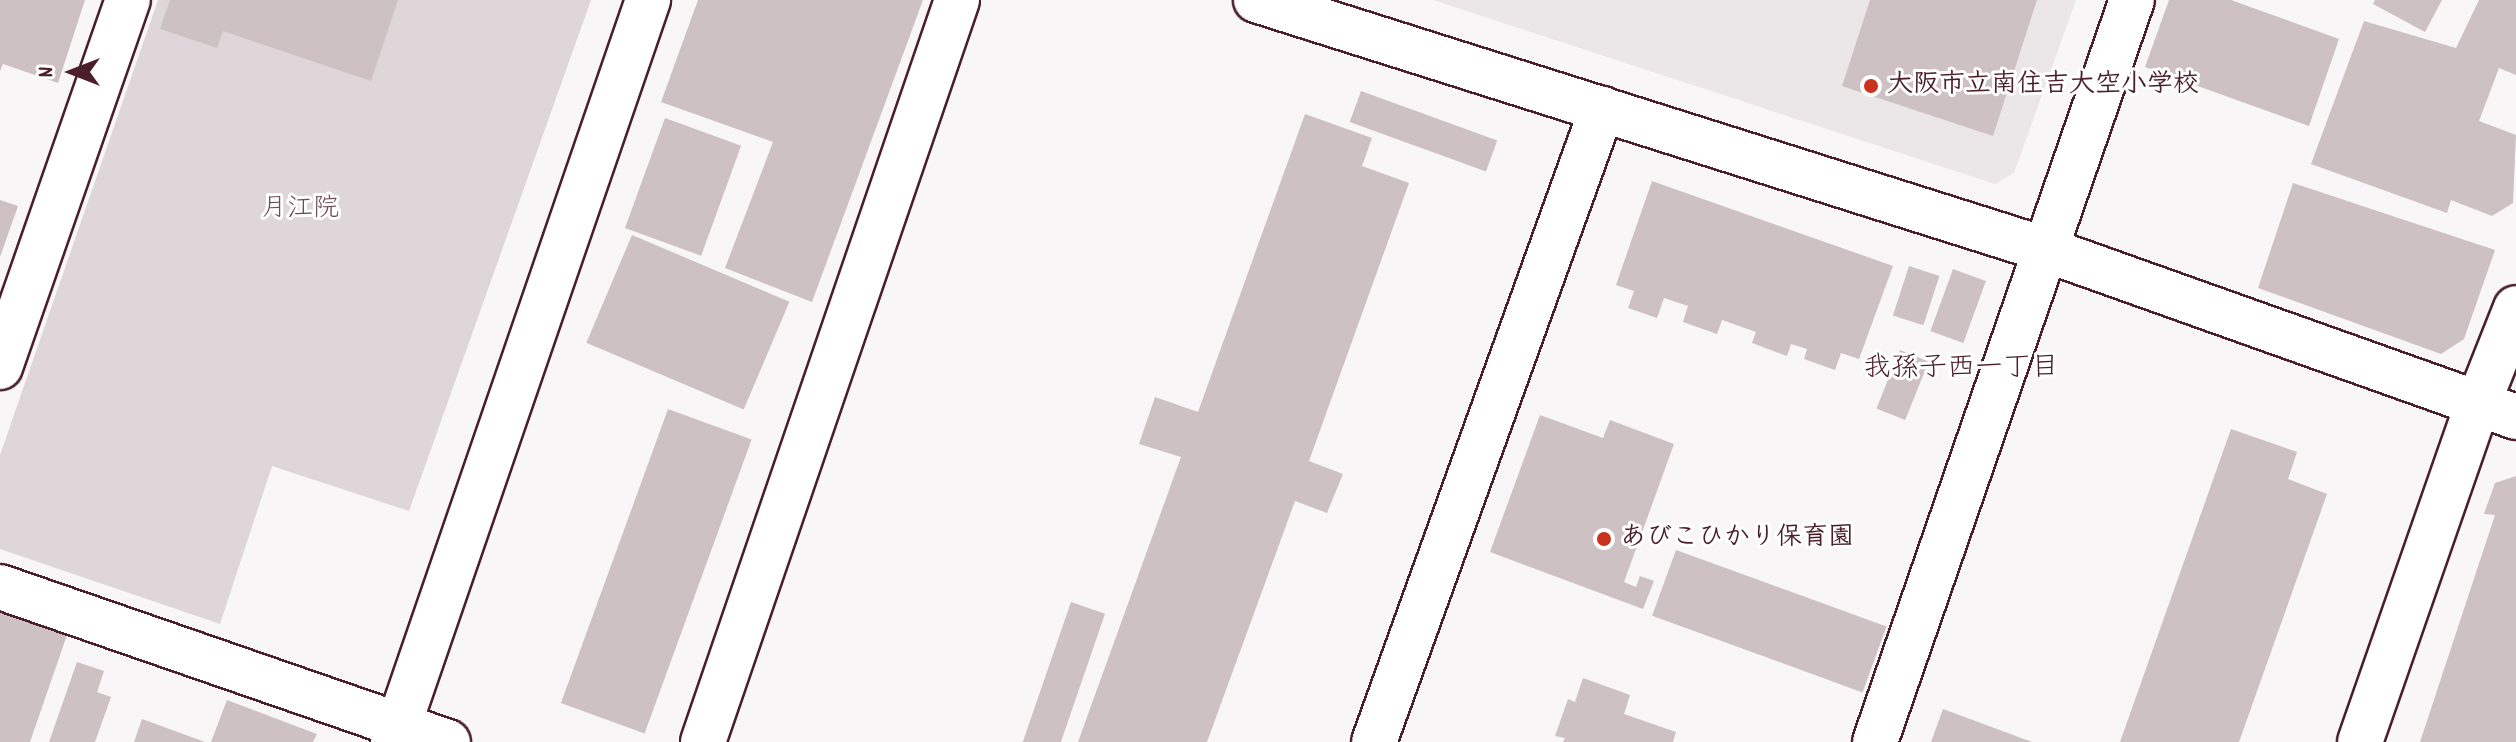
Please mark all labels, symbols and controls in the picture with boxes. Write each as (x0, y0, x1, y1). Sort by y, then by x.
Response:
north arrow (32, 32, 112, 112)
text: N (32, 67, 63, 77)
place label: 大阪市立南住吉大空小学校 (1887, 70, 2199, 102)
marker: 大阪市立南住吉大空小学校 (1862, 77, 1880, 95)
park label: 月江院 (261, 194, 339, 226)
district label: 我孫子西一丁目 (1863, 353, 2059, 387)
place label: あびこひかり保育園 (1620, 523, 1854, 555)
marker: あびこひかり保育園 (1595, 530, 1613, 548)

